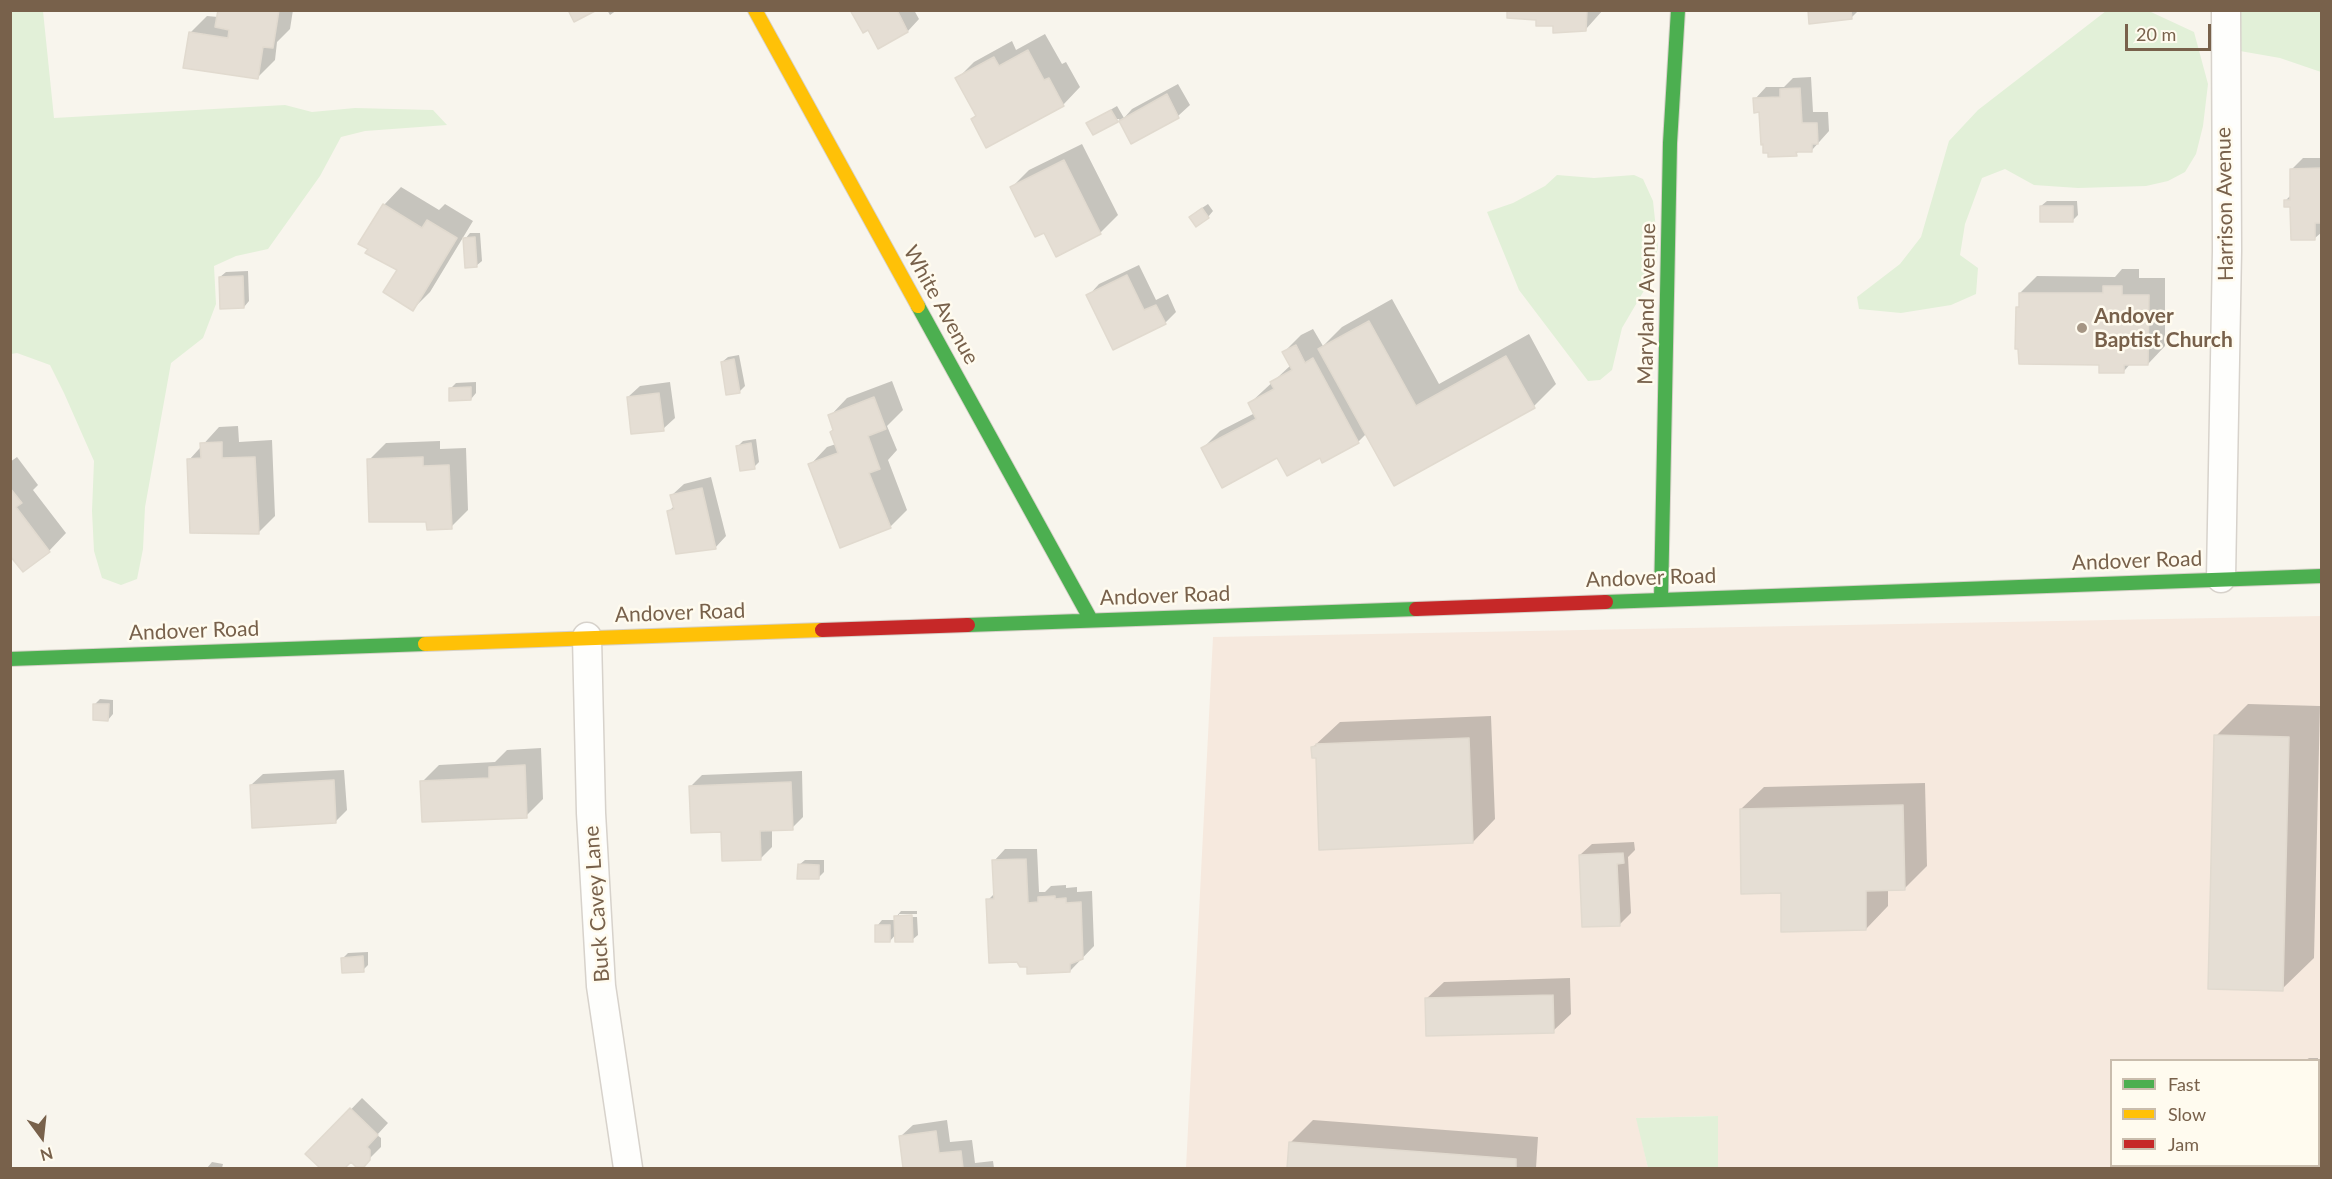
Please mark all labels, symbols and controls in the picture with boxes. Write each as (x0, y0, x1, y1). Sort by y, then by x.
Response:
scale bar (2128, 12, 2214, 50)
text: 20 m (2136, 23, 2176, 45)
street label: Harrison Avenue (2211, 127, 2239, 281)
street label: Maryland Avenue (1633, 223, 1661, 385)
street label: White Avenue (898, 241, 984, 369)
place label: Andover Baptist Church (2094, 303, 2233, 353)
marker: Andover Baptist Church (2075, 321, 2089, 335)
street label: Andover Road (2071, 546, 2203, 576)
street label: Andover Road (1585, 563, 1717, 593)
street label: Andover Road (1099, 581, 1231, 611)
street label: Andover Road (614, 598, 746, 628)
street label: Andover Road (128, 616, 260, 646)
street label: Buck Cavey Lane (579, 825, 615, 983)
legend (2110, 1059, 2320, 1167)
text: Fast (2168, 1073, 2200, 1095)
text: Slow (2168, 1103, 2206, 1125)
north arrow (12, 1107, 72, 1167)
text: Jam (2168, 1133, 2199, 1155)
text: N (38, 1144, 55, 1166)

